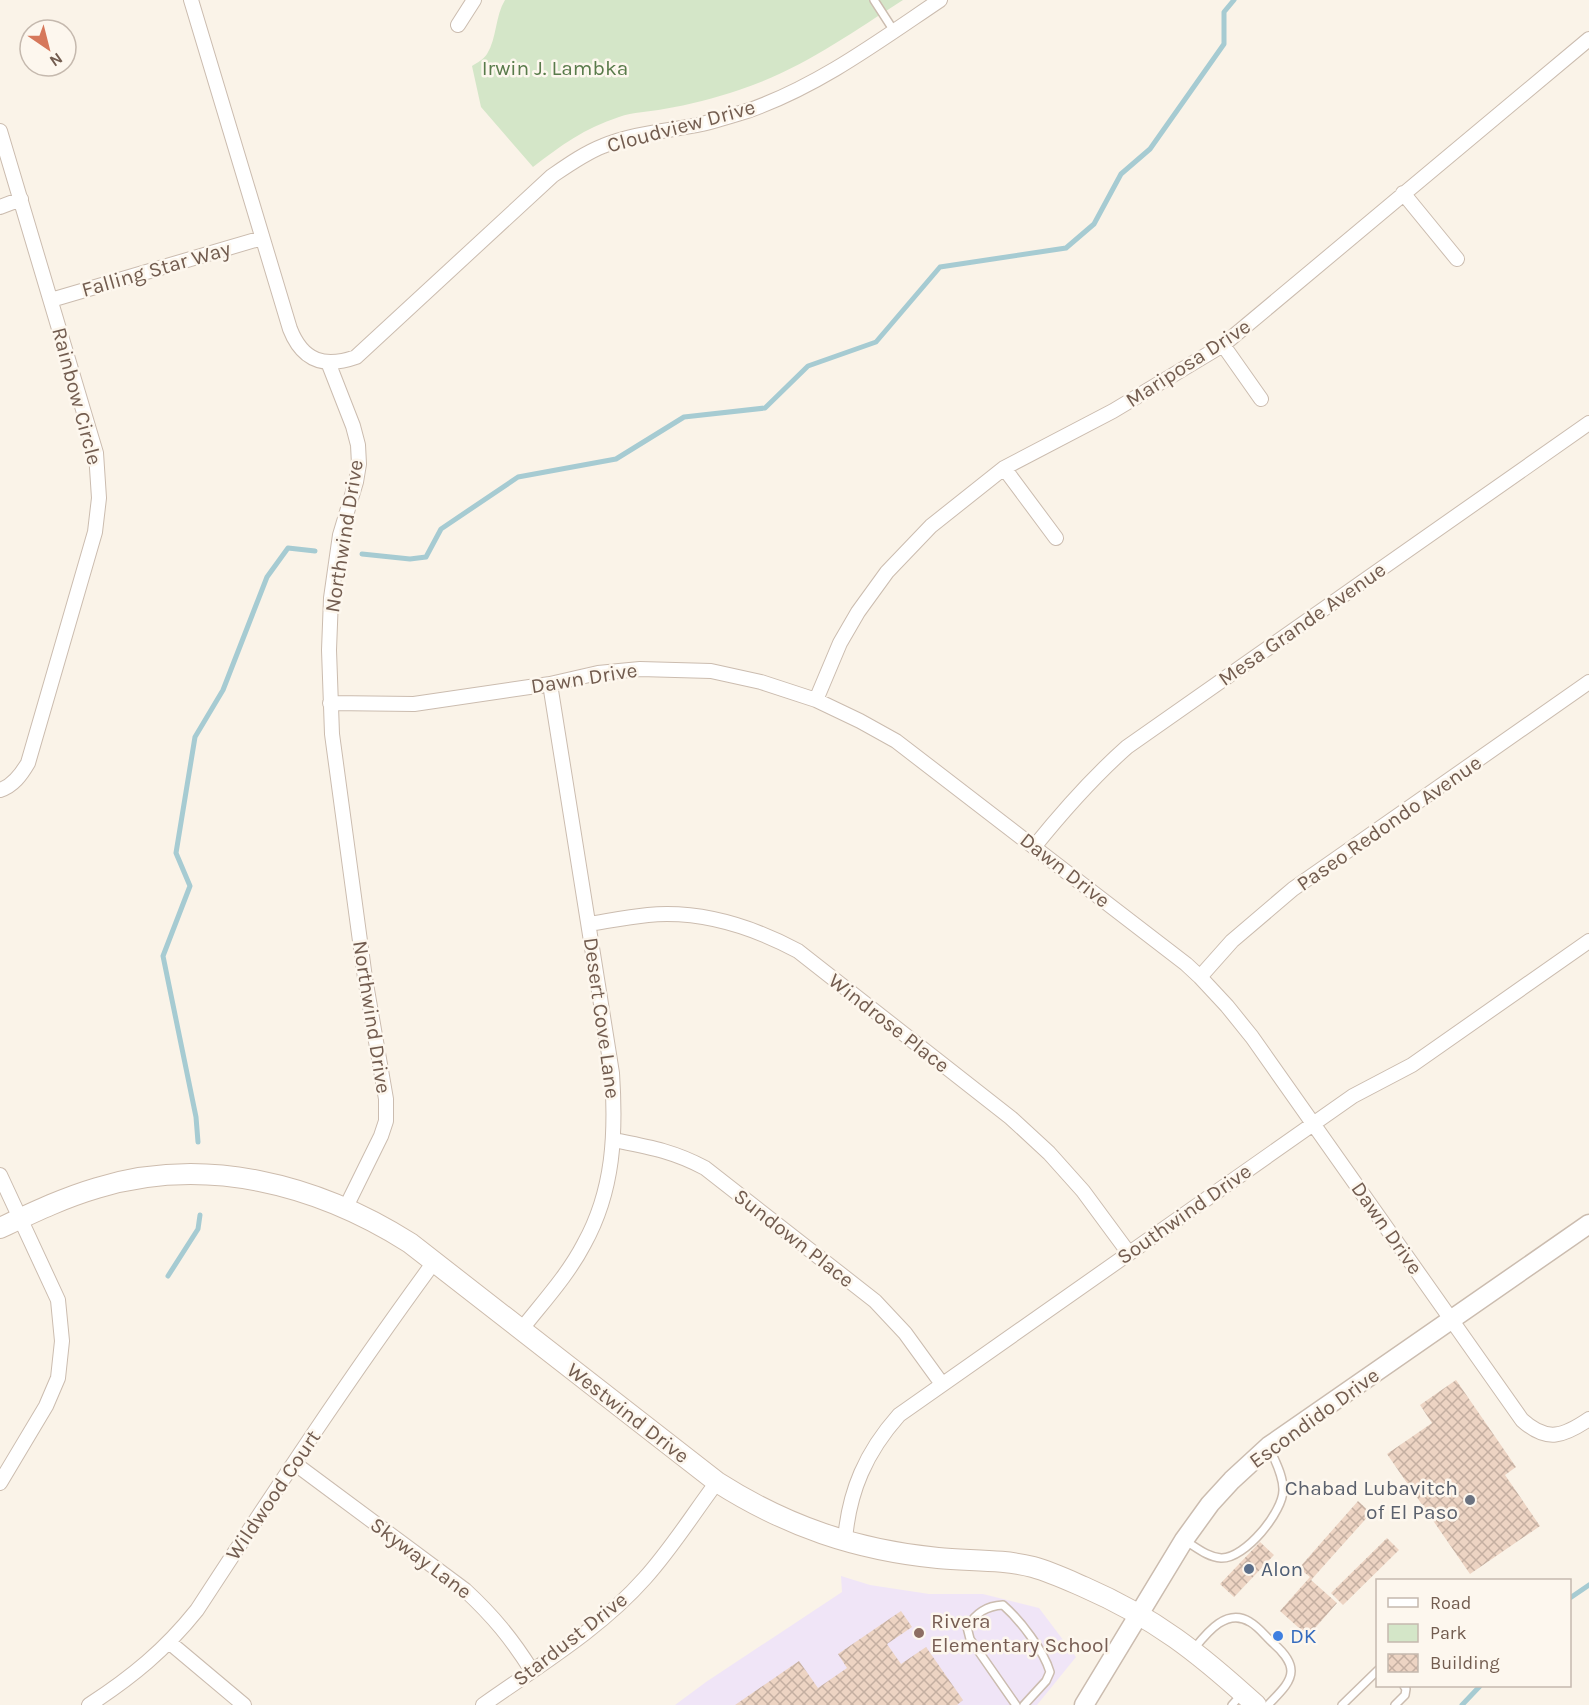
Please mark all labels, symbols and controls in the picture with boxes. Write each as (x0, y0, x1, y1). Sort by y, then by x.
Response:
north arrow (18, 18, 78, 78)
text: N (46, 49, 66, 71)
park label: Irwin J. Lambka (482, 56, 628, 80)
street label: Cloudview Drive (604, 95, 758, 157)
street label: Falling Star Way (79, 236, 233, 302)
street label: Mariposa Drive (1121, 314, 1255, 412)
street label: Rainbow Circle (47, 324, 107, 468)
street label: Northwind Drive (320, 458, 368, 614)
street label: Mesa Grande Avenue (1214, 557, 1390, 691)
street label: Dawn Drive (529, 658, 639, 698)
street label: Paseo Redondo Avenue (1292, 750, 1486, 896)
street label: Dawn Drive (1015, 828, 1115, 912)
street label: Desert Cove Lane (579, 936, 625, 1100)
street label: Northwind Drive (348, 939, 396, 1095)
street label: Windrose Place (824, 968, 954, 1078)
street label: Southwind Drive (1112, 1159, 1256, 1269)
street label: Dawn Drive (1346, 1177, 1428, 1279)
street label: Sundown Place (729, 1184, 859, 1292)
street label: Westwind Drive (562, 1358, 694, 1468)
street label: Escondido Drive (1244, 1363, 1384, 1473)
street label: Wildwood Court (221, 1425, 325, 1565)
place label: Chabad Lubavitch of El Paso (1285, 1476, 1458, 1524)
marker: Chabad Lubavitch of El Paso (1463, 1493, 1477, 1507)
street label: Skyway Lane (366, 1512, 476, 1604)
place label: Alon (1261, 1557, 1303, 1581)
marker: Alon (1242, 1562, 1256, 1576)
legend (1376, 1579, 1571, 1687)
street label: Stardust Drive (508, 1587, 632, 1691)
text: Road (1430, 1592, 1471, 1614)
place label: Rivera Elementary School (931, 1609, 1109, 1657)
text: Park (1430, 1622, 1467, 1644)
place label: DK (1290, 1624, 1317, 1648)
marker: Rivera Elementary School (912, 1626, 926, 1640)
marker: DK (1271, 1629, 1285, 1643)
text: Building (1430, 1652, 1500, 1674)

